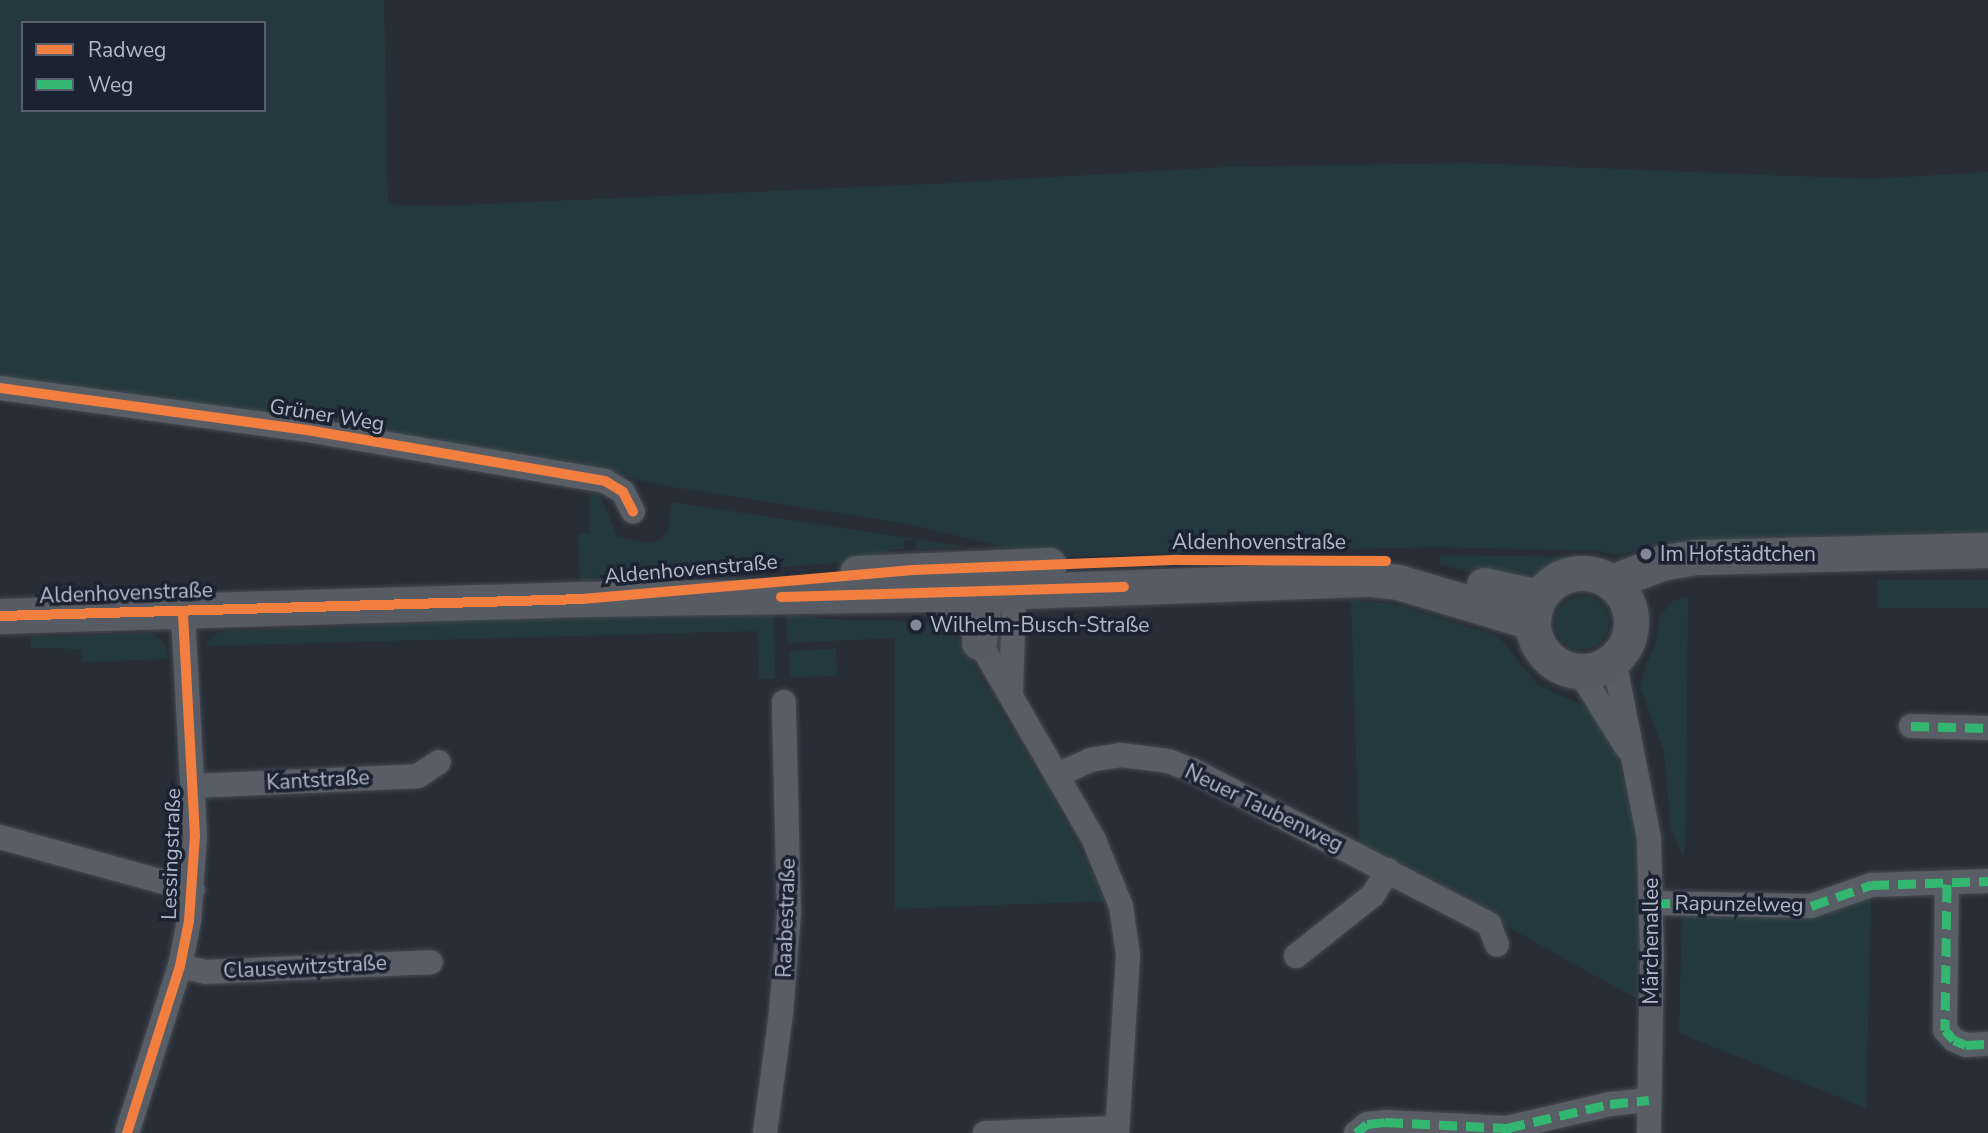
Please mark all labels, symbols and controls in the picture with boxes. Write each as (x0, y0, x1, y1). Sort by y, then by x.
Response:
legend (21, 21, 266, 112)
text: Radweg (88, 36, 166, 64)
text: Weg (88, 71, 133, 99)
street label: Grüner Weg (268, 393, 386, 437)
street label: Aldenhovenstraße (1172, 529, 1346, 555)
place label: Im Hofstädtchen (1660, 541, 1816, 567)
marker: Im Hofstädtchen (1638, 546, 1654, 562)
street label: Aldenhovenstraße (603, 549, 779, 589)
street label: Aldenhovenstraße (39, 577, 213, 609)
place label: Wilhelm-Busch-Straße (930, 612, 1149, 638)
marker: Wilhelm-Busch-Straße (908, 617, 924, 633)
street label: Neuer Taubenweg (1181, 759, 1347, 857)
street label: Kantstraße (266, 765, 370, 795)
street label: Lessingstraße (156, 788, 186, 920)
street label: Raabestraße (771, 858, 801, 978)
street label: Märchenallee (1638, 877, 1664, 1005)
street label: Rapunzelweg (1674, 890, 1804, 918)
street label: Clausewitzstraße (223, 950, 387, 984)

